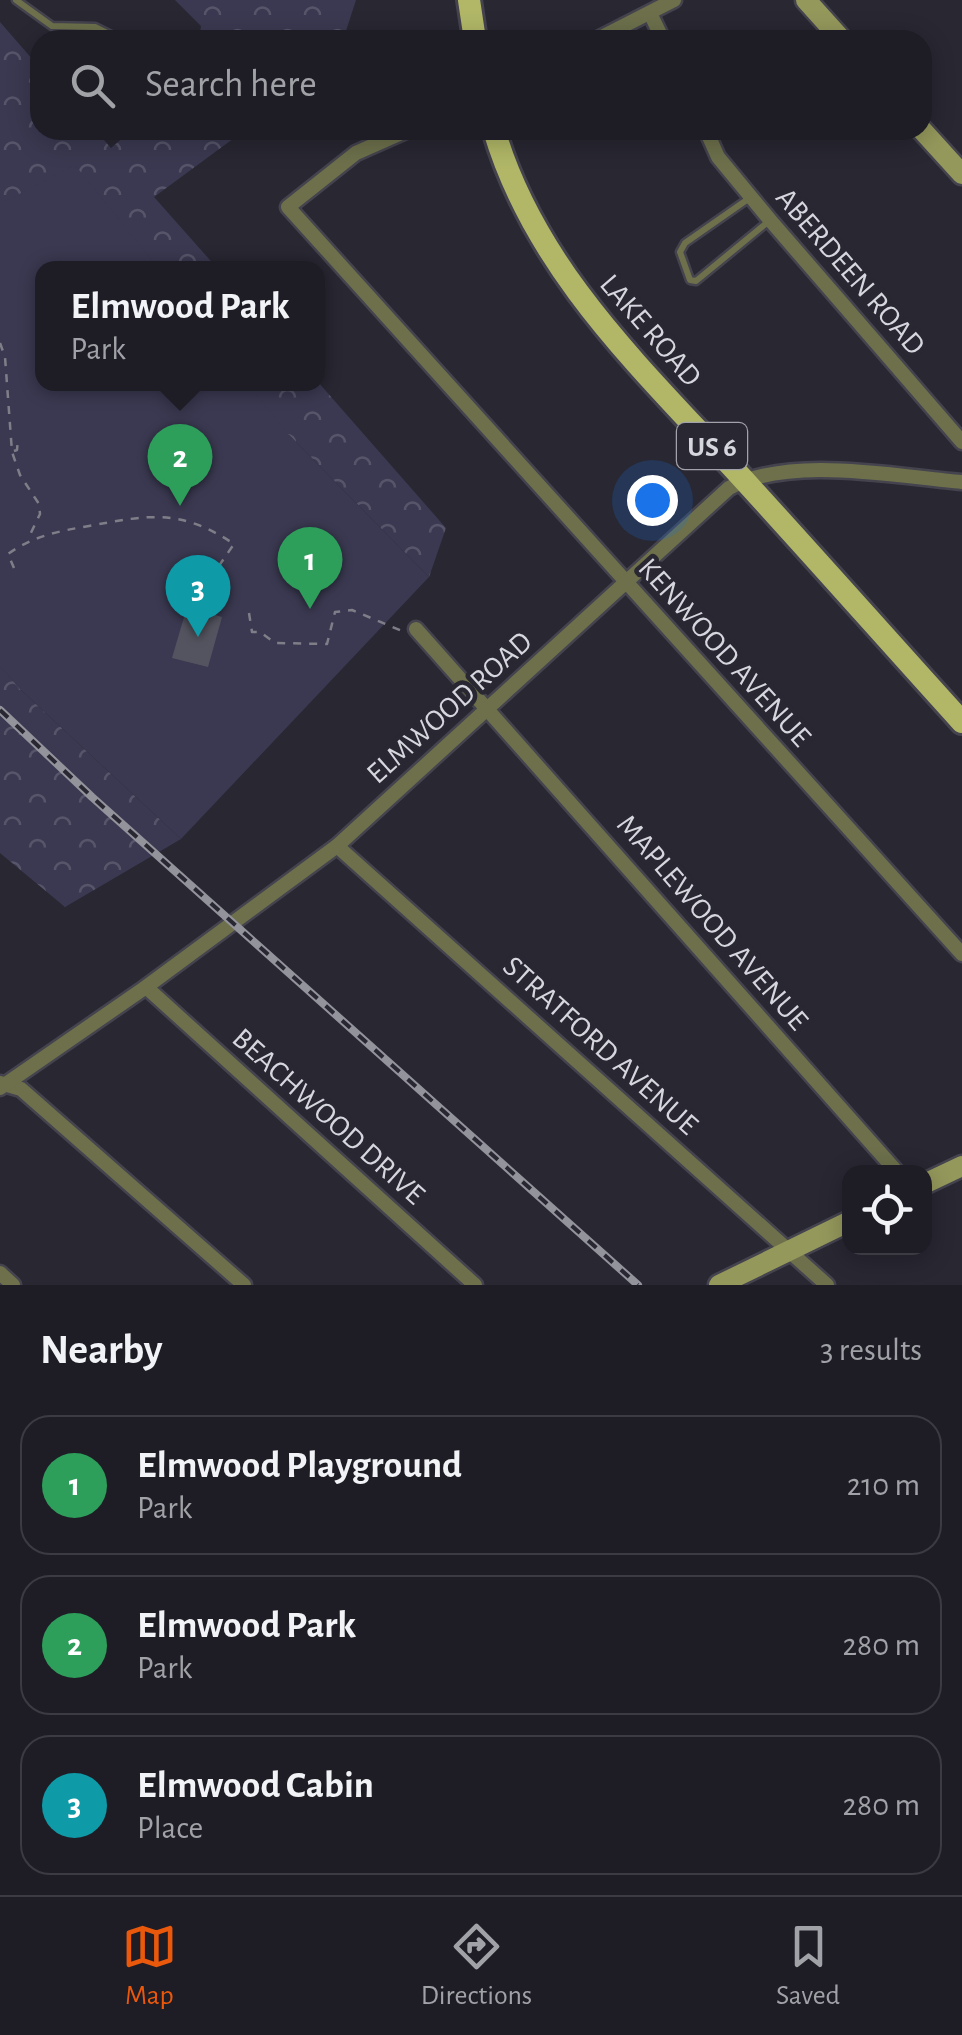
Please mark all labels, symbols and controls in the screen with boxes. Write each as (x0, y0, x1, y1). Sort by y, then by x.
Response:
search box (30, 30, 932, 140)
icon: search (65, 58, 120, 113)
text: Search here (145, 66, 317, 104)
street label: ABERDEEN ROAD (770, 183, 930, 361)
popup (35, 261, 325, 391)
street label: LAKE ROAD (594, 269, 707, 392)
text: Elmwood Park (71, 288, 290, 326)
text: Park (71, 333, 126, 365)
road number: US 6 (677, 423, 747, 469)
pin: 2 (148, 424, 212, 506)
your location (627, 475, 678, 526)
pin: 1 (278, 526, 342, 609)
street label: KENWOOD AVENUE (632, 553, 816, 752)
pin: 3 (166, 554, 230, 637)
street label: ELMWOOD ROAD (361, 626, 538, 789)
street label: MAPLEWOOD AVENUE (611, 809, 813, 1036)
street label: STRATFORD AVENUE (497, 951, 703, 1141)
street label: BEACHWOOD DRIVE (227, 1023, 430, 1210)
map controls (842, 1165, 932, 1255)
button: locate (842, 1165, 932, 1255)
text: Nearby (40, 1329, 163, 1371)
text: 3 results (820, 1334, 922, 1366)
text: Elmwood Playground (137, 1447, 462, 1485)
text: 1 (69, 1469, 80, 1501)
text: 210 m (847, 1469, 920, 1501)
text: Park (137, 1492, 192, 1524)
text: Elmwood Park (137, 1607, 356, 1645)
text: 2 (67, 1629, 82, 1661)
text: 280 m (842, 1629, 920, 1661)
text: Park (137, 1652, 192, 1684)
text: Elmwood Cabin (137, 1767, 374, 1805)
text: 3 (68, 1789, 81, 1821)
text: 280 m (842, 1789, 920, 1821)
text: Place (137, 1812, 203, 1844)
tab: Map (122, 1919, 177, 2013)
tab: Directions (421, 1919, 532, 2013)
tab: Saved (776, 1919, 840, 2013)

